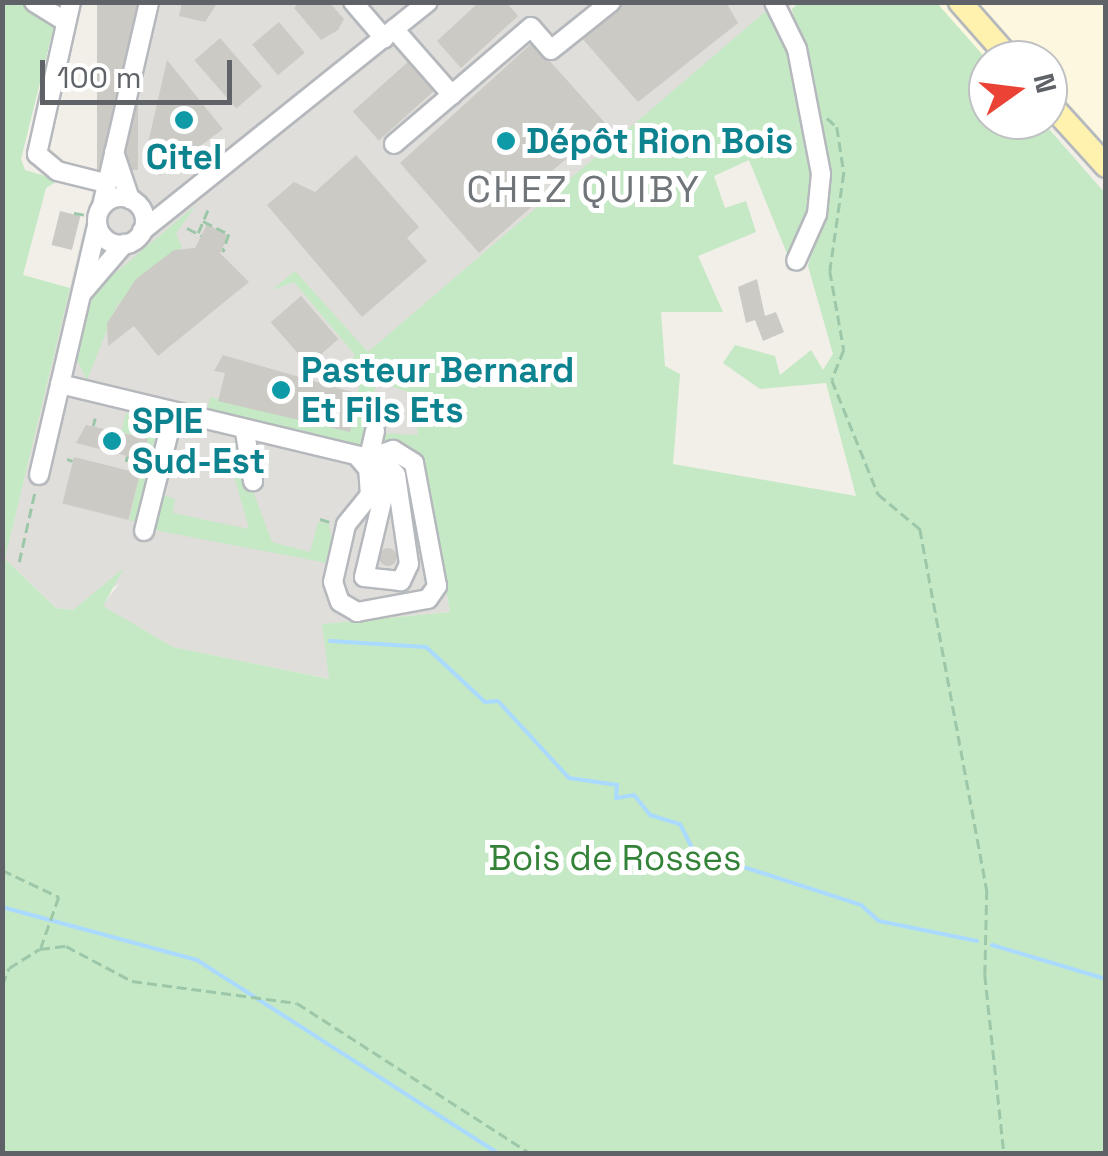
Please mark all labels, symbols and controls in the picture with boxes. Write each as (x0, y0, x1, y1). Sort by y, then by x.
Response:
scale bar (45, 40, 238, 102)
north arrow (968, 40, 1068, 140)
text: 100 m (57, 58, 142, 97)
text: N (1025, 70, 1065, 97)
marker: Citel (173, 109, 195, 131)
place label: Dépôt Rion Bois (526, 120, 793, 162)
marker: Dépôt Rion Bois (495, 130, 517, 152)
place label: Citel (146, 136, 222, 178)
district label: CHEZ QUIBY (466, 167, 702, 213)
place label: Pasteur Bernard Et Fils Ets (301, 349, 574, 431)
marker: Pasteur Bernard Et Fils Ets (270, 379, 292, 401)
place label: SPIE Sud-Est (132, 400, 266, 482)
marker: SPIE Sud-Est (101, 430, 123, 452)
park label: Bois de Rosses (489, 837, 741, 879)

